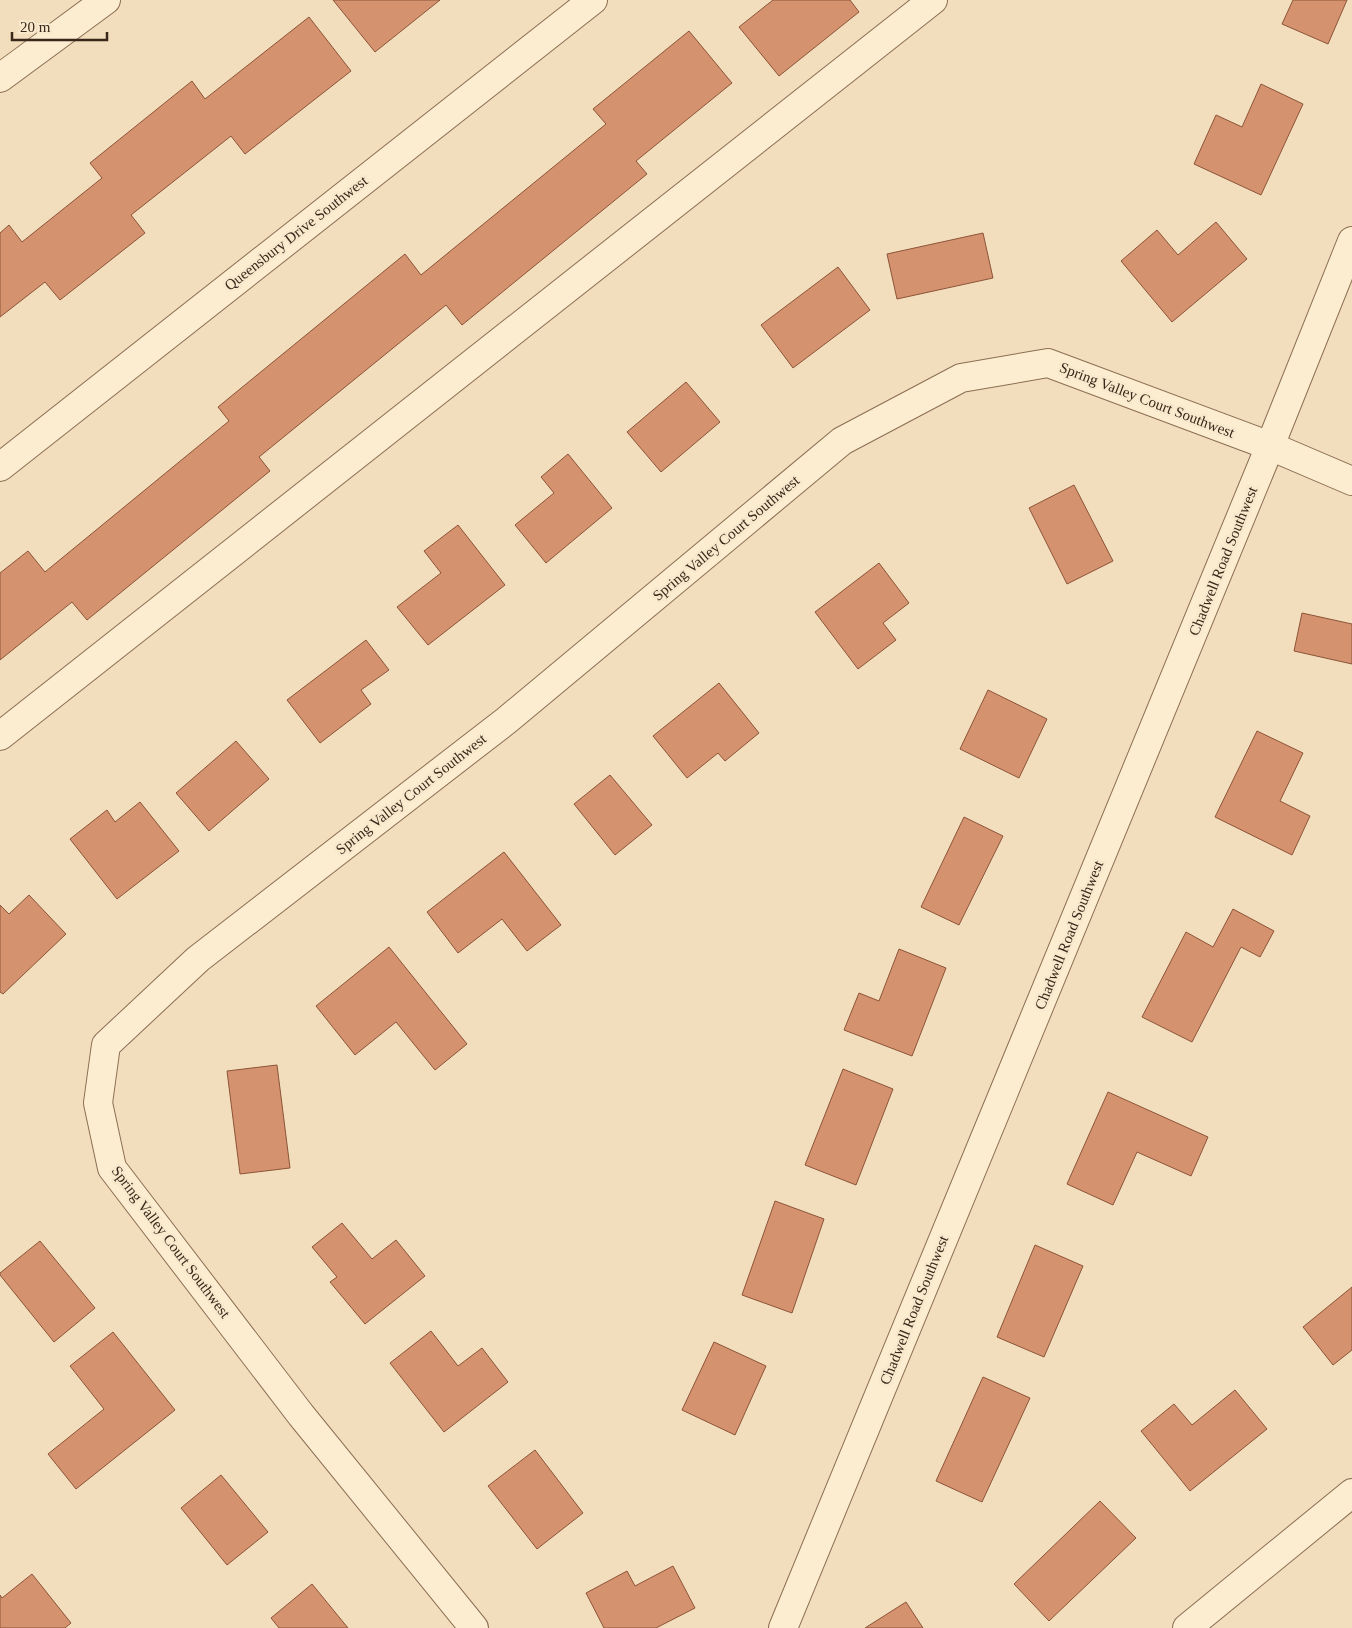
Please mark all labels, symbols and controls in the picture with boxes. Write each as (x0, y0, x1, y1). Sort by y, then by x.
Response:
scale bar (12, 10, 108, 42)
text: 20 m (20, 19, 51, 35)
street label: Queensbury Drive Southwest (221, 172, 371, 294)
street label: Spring Valley Court Southwest (1057, 359, 1237, 441)
street label: Spring Valley Court Southwest (650, 472, 803, 604)
street label: Chadwell Road Southwest (1186, 483, 1261, 638)
street label: Spring Valley Court Southwest (333, 730, 490, 858)
street label: Chadwell Road Southwest (1032, 857, 1107, 1012)
street label: Spring Valley Court Southwest (109, 1163, 234, 1322)
street label: Chadwell Road Southwest (877, 1232, 952, 1387)

